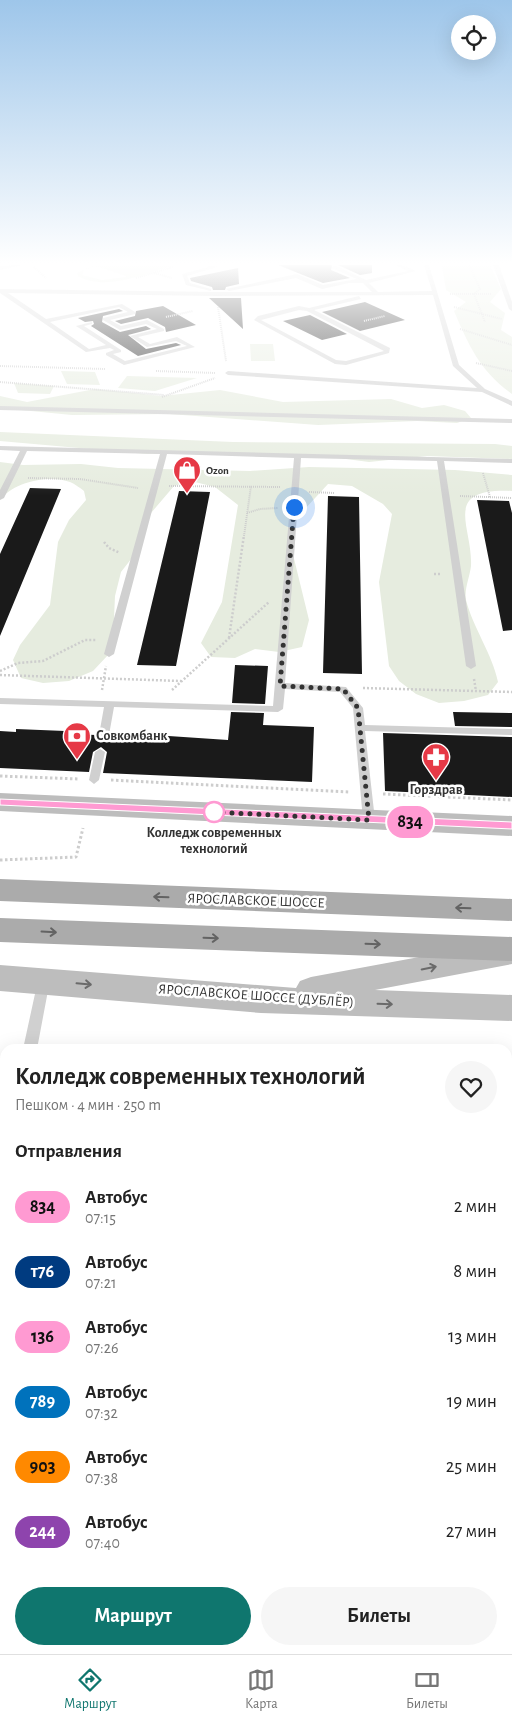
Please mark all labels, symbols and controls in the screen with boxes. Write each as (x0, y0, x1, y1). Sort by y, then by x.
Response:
map controls (451, 15, 496, 60)
button: locate (451, 15, 496, 60)
shop icon: Ozon (172, 455, 202, 494)
place label: Ozon (206, 465, 229, 476)
your location (282, 495, 307, 520)
bank icon: Совкомбанк (62, 721, 92, 760)
place label: Совкомбанк (96, 729, 168, 743)
pharmacy icon: Горздрав (421, 742, 451, 781)
place label: Горздрав (410, 783, 463, 797)
marker: Колледж современных технологий (203, 801, 225, 823)
line badge: 834 (381, 806, 439, 838)
text: 834 (397, 813, 423, 831)
place label: Колледж современных технологий (146, 826, 282, 856)
one-way arrow (153, 892, 170, 902)
street label: ЯРОСЛАВСКОЕ ШОССЕ (187, 892, 325, 910)
one-way arrow (456, 904, 472, 913)
one-way arrow (40, 928, 56, 937)
one-way arrow (203, 934, 219, 943)
one-way arrow (365, 939, 381, 949)
one-way arrow (421, 962, 437, 972)
one-way arrow (75, 979, 91, 988)
street label: ЯРОСЛАВСКОЕ ШОССЕ (ДУБЛЁР) (158, 980, 354, 1010)
one-way arrow (377, 999, 393, 1009)
button: heart (445, 1061, 497, 1113)
text: Колледж современных технологий (15, 1065, 365, 1089)
text: Пешком · 4 мин · 250 m (15, 1097, 161, 1113)
text: Отправления (15, 1142, 122, 1161)
text: Автобус (85, 1188, 148, 1207)
text: 2 мин (454, 1197, 497, 1216)
text: 834 (30, 1198, 55, 1216)
text: 07:15 (85, 1210, 116, 1226)
text: Автобус (85, 1253, 148, 1272)
text: 8 мин (453, 1262, 497, 1281)
text: т76 (31, 1263, 54, 1281)
text: 07:21 (85, 1275, 117, 1291)
text: Автобус (85, 1318, 148, 1337)
text: 13 мин (448, 1327, 497, 1346)
text: 136 (31, 1328, 54, 1346)
text: 07:26 (85, 1340, 119, 1356)
text: Автобус (85, 1383, 148, 1402)
text: 19 мин (447, 1392, 497, 1411)
text: 789 (30, 1393, 55, 1411)
text: 07:32 (85, 1405, 118, 1421)
text: Автобус (85, 1448, 148, 1467)
text: 25 мин (446, 1457, 497, 1476)
text: 903 (30, 1458, 55, 1476)
text: 07:38 (85, 1470, 118, 1486)
text: Автобус (85, 1513, 148, 1532)
text: 27 мин (446, 1522, 497, 1541)
text: 244 (29, 1523, 56, 1541)
text: 07:40 (85, 1535, 120, 1551)
button: Маршрут (15, 1587, 251, 1645)
button: Билеты (261, 1587, 497, 1645)
tab: Маршрут (64, 1666, 117, 1713)
tab: Карта (245, 1666, 278, 1713)
tab: Билеты (406, 1666, 448, 1713)

